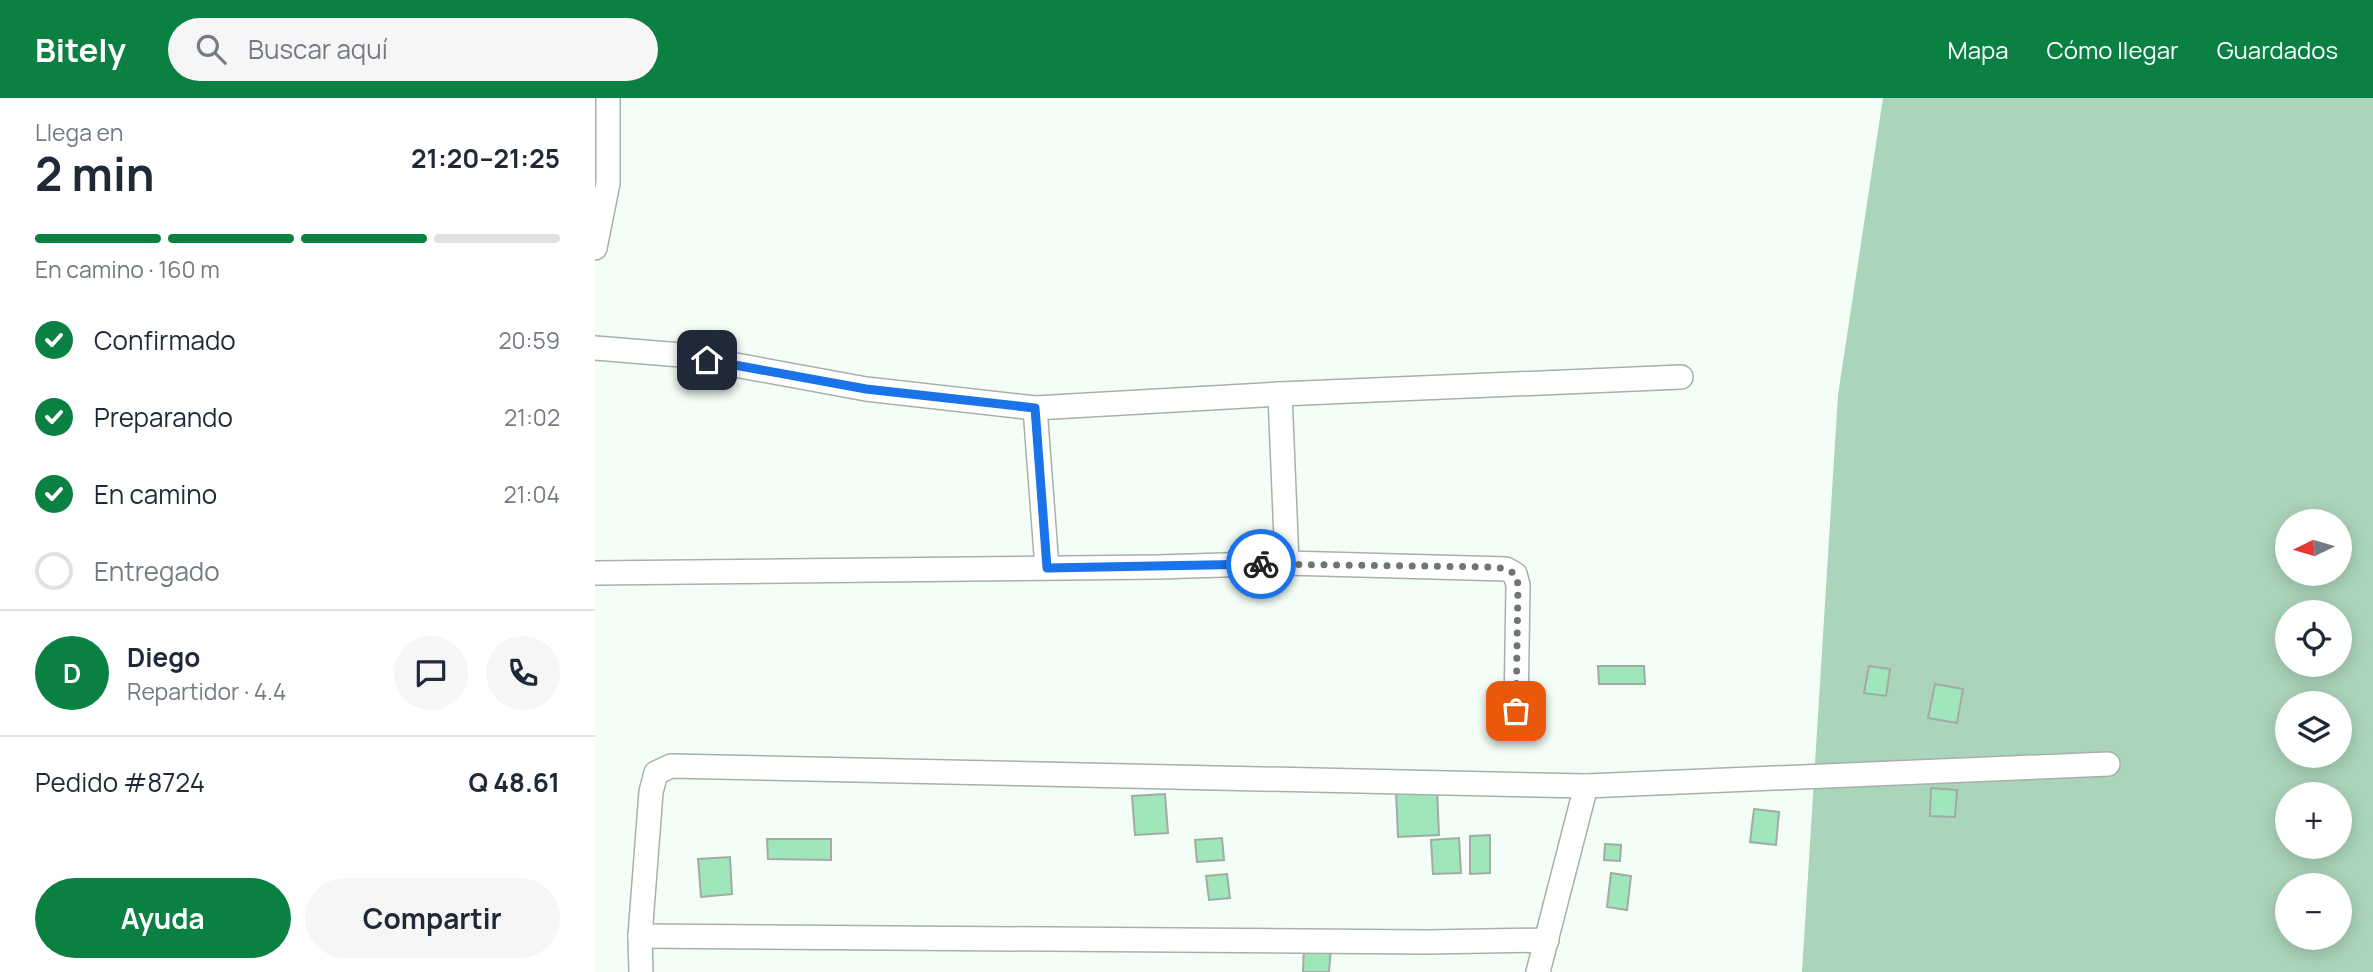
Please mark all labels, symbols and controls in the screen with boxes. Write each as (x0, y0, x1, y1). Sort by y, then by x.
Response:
search box (168, 18, 658, 81)
text: Bitely (35, 27, 126, 72)
icon: search (192, 30, 230, 68)
text: Buscar aquí (248, 31, 388, 67)
text: Mapa (1948, 33, 2009, 66)
text: Cómo llegar (2047, 33, 2179, 66)
text: Guardados (2217, 33, 2338, 66)
text: Llega en (35, 116, 123, 148)
text: 21:20–21:25 (411, 140, 560, 176)
text: 2 min (35, 142, 155, 205)
text: En camino · 160 m (35, 253, 220, 285)
icon: check (35, 321, 73, 359)
text: Confirmado (94, 322, 236, 358)
text: 20:59 (498, 324, 560, 356)
pin (677, 330, 737, 390)
icon: home (688, 341, 726, 379)
icon: check (35, 398, 73, 436)
text: Preparando (94, 399, 233, 435)
text: 21:02 (504, 401, 560, 433)
icon: check (35, 475, 73, 513)
text: En camino (94, 476, 217, 512)
text: 21:04 (503, 478, 560, 510)
north arrow (2275, 509, 2352, 586)
map controls (2275, 509, 2352, 950)
courier (1226, 529, 1296, 599)
icon: bike (1242, 545, 1280, 583)
text: Entregado (94, 553, 220, 589)
button: locate (2275, 600, 2352, 677)
button: chat (394, 636, 468, 710)
button: phone (486, 636, 560, 710)
text: Diego (127, 639, 200, 675)
text: D (63, 655, 81, 691)
text: Repartidor · 4.4 (127, 675, 286, 707)
pin (1486, 681, 1546, 741)
button: layers (2275, 691, 2352, 768)
icon: bag (1497, 692, 1535, 730)
text: Pedido #8724 (35, 764, 205, 800)
text: Q 48.61 (469, 764, 560, 800)
button: + (2275, 782, 2352, 859)
button: − (2275, 873, 2352, 950)
button: Ayuda (35, 878, 291, 958)
button: Compartir (305, 878, 560, 958)

